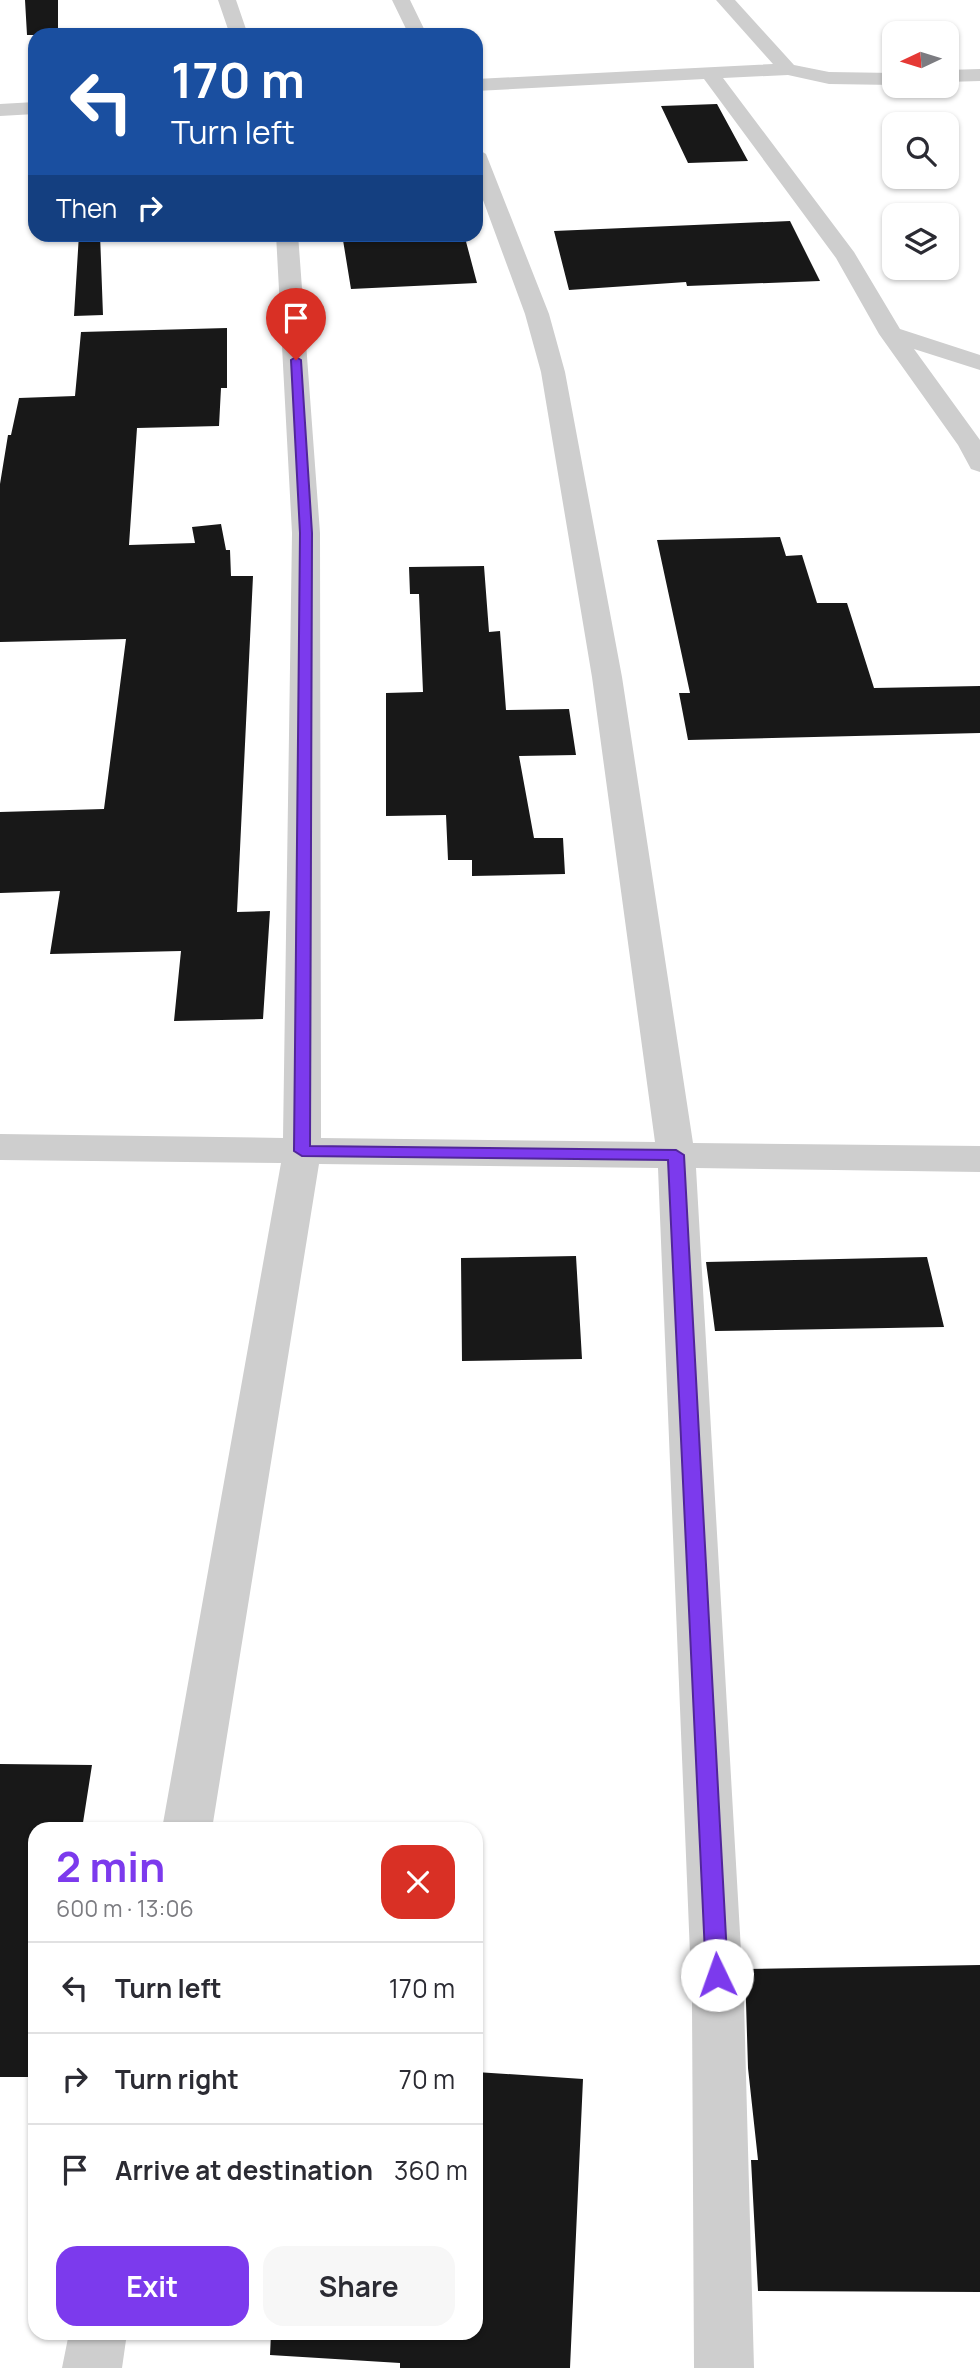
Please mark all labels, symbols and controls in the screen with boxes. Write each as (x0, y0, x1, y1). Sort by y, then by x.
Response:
north arrow (882, 21, 959, 98)
map controls (882, 21, 959, 280)
text: 170 m (171, 46, 305, 113)
icon: left (56, 56, 147, 147)
text: Turn left (171, 110, 295, 154)
button: search (882, 112, 959, 189)
icon: right (131, 189, 169, 227)
text: Then (56, 190, 117, 226)
button: layers (882, 203, 959, 280)
pin (266, 288, 326, 360)
icon: arrive (277, 299, 315, 337)
text: 2 min (56, 1837, 165, 1895)
button: close (381, 1845, 455, 1919)
text: 600 m · 13:06 (56, 1892, 194, 1924)
position arrow (680, 1938, 754, 2012)
icon: left (56, 1969, 94, 2007)
text: Turn left (115, 1970, 222, 2006)
text: 170 m (389, 1970, 455, 2006)
icon: right (56, 2060, 94, 2098)
text: Turn right (115, 2061, 239, 2097)
text: 70 m (399, 2061, 455, 2097)
icon: arrive (56, 2151, 94, 2189)
text: Arrive at destination (115, 2152, 373, 2188)
text: 360 m (394, 2152, 468, 2188)
button: Exit (56, 2246, 249, 2326)
button: Share (263, 2246, 455, 2326)

